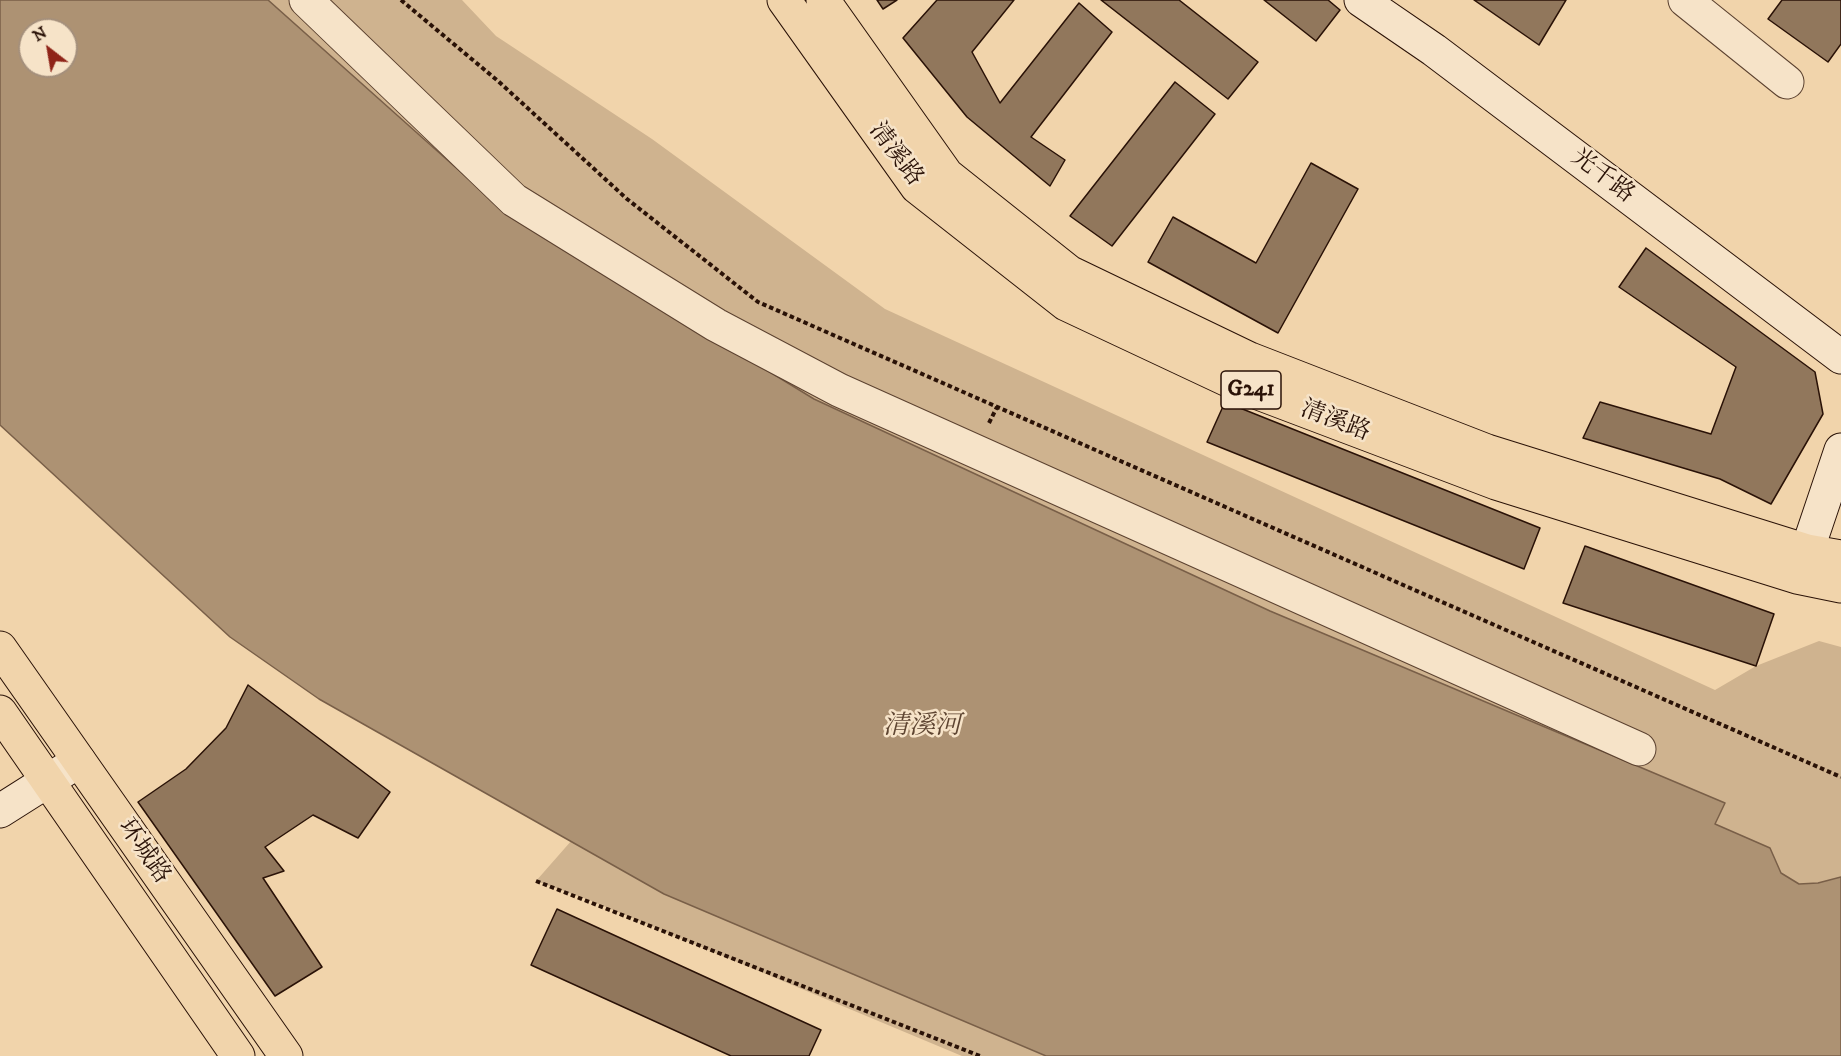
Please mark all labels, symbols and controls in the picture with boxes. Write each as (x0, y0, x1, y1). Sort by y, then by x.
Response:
north arrow (18, 18, 78, 78)
text: N (29, 22, 51, 46)
street label: 清溪路 (862, 118, 928, 192)
street label: 光千路 (1565, 144, 1639, 210)
road number: G241 (1221, 371, 1281, 409)
street label: 清溪路 (1296, 396, 1374, 448)
water label: 清溪河 (883, 712, 961, 744)
street label: 环城路 (111, 814, 175, 890)

